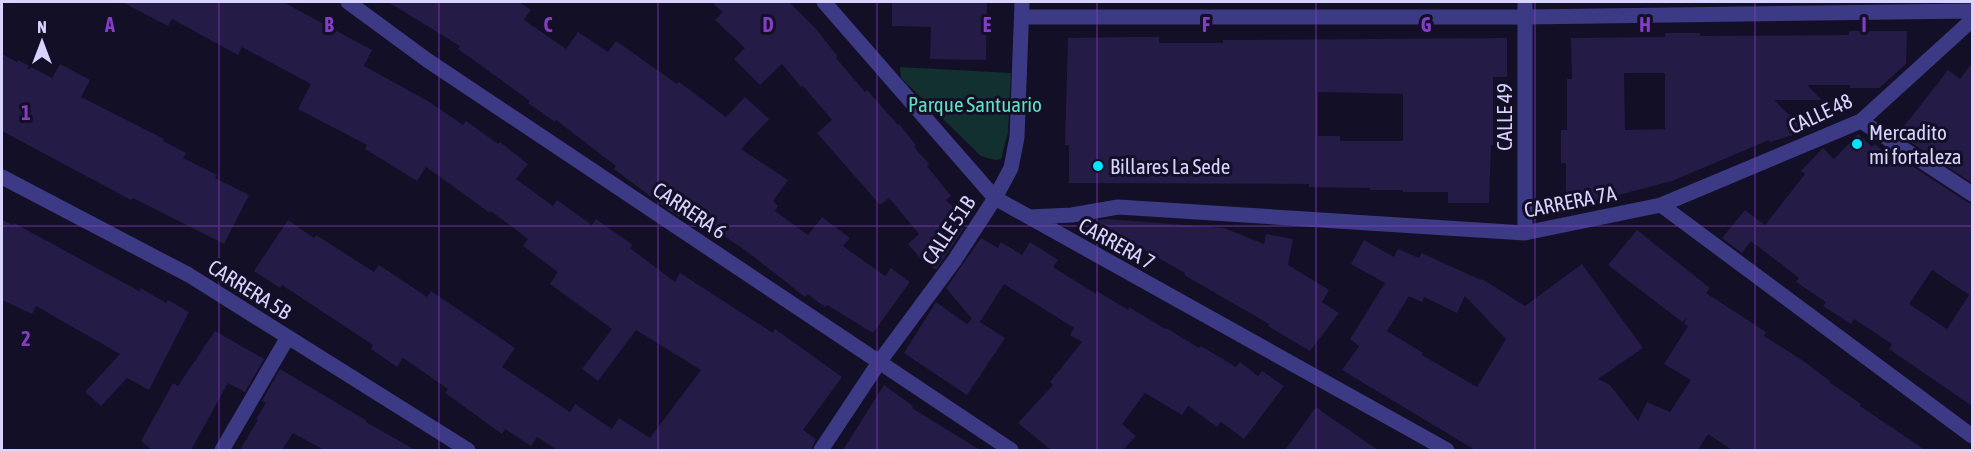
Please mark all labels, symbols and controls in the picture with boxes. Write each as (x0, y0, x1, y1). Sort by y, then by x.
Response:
north arrow (12, 12, 72, 72)
text: A (104, 13, 115, 36)
text: B (324, 13, 334, 36)
text: C (544, 13, 553, 36)
text: D (762, 13, 774, 36)
text: E (983, 13, 992, 36)
text: F (1202, 13, 1210, 36)
text: G (1421, 13, 1432, 36)
text: H (1639, 13, 1651, 36)
text: I (1861, 13, 1867, 36)
text: N (37, 18, 47, 36)
street label: CALLE 49 (1492, 83, 1516, 151)
street label: CALLE 48 (1784, 88, 1856, 138)
park label: Parque Santuario (908, 92, 1042, 116)
text: 1 (21, 101, 31, 124)
place label: Mercadito mi fortaleza (1869, 120, 1962, 168)
marker: Mercadito mi fortaleza (1850, 137, 1864, 151)
place label: Billares La Sede (1110, 154, 1230, 178)
marker: Billares La Sede (1091, 159, 1105, 173)
street label: CARRERA 6 (649, 177, 731, 243)
street label: CARRERA 7A (1522, 180, 1619, 222)
street label: CALLE 51B (916, 191, 980, 269)
street label: CARRERA 7 (1075, 212, 1159, 274)
street label: CARRERA 5B (204, 254, 296, 324)
text: 2 (21, 327, 31, 350)

